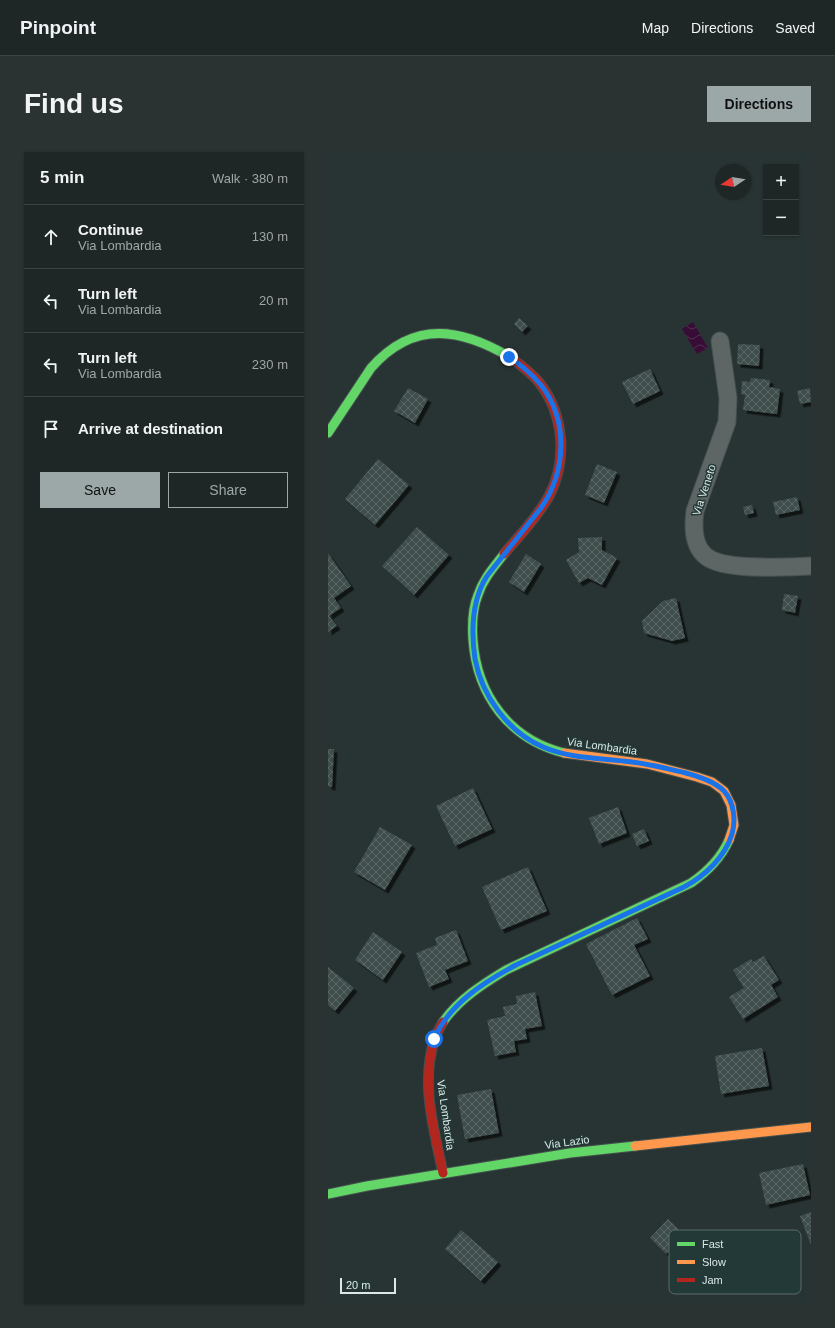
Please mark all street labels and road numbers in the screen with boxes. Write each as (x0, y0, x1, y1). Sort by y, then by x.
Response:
street label: Via Veneto (690, 463, 718, 517)
street label: Via Lombardia (566, 735, 639, 757)
street label: Via Lombardia (435, 1079, 457, 1152)
street label: Via Lazio (544, 1133, 590, 1151)

